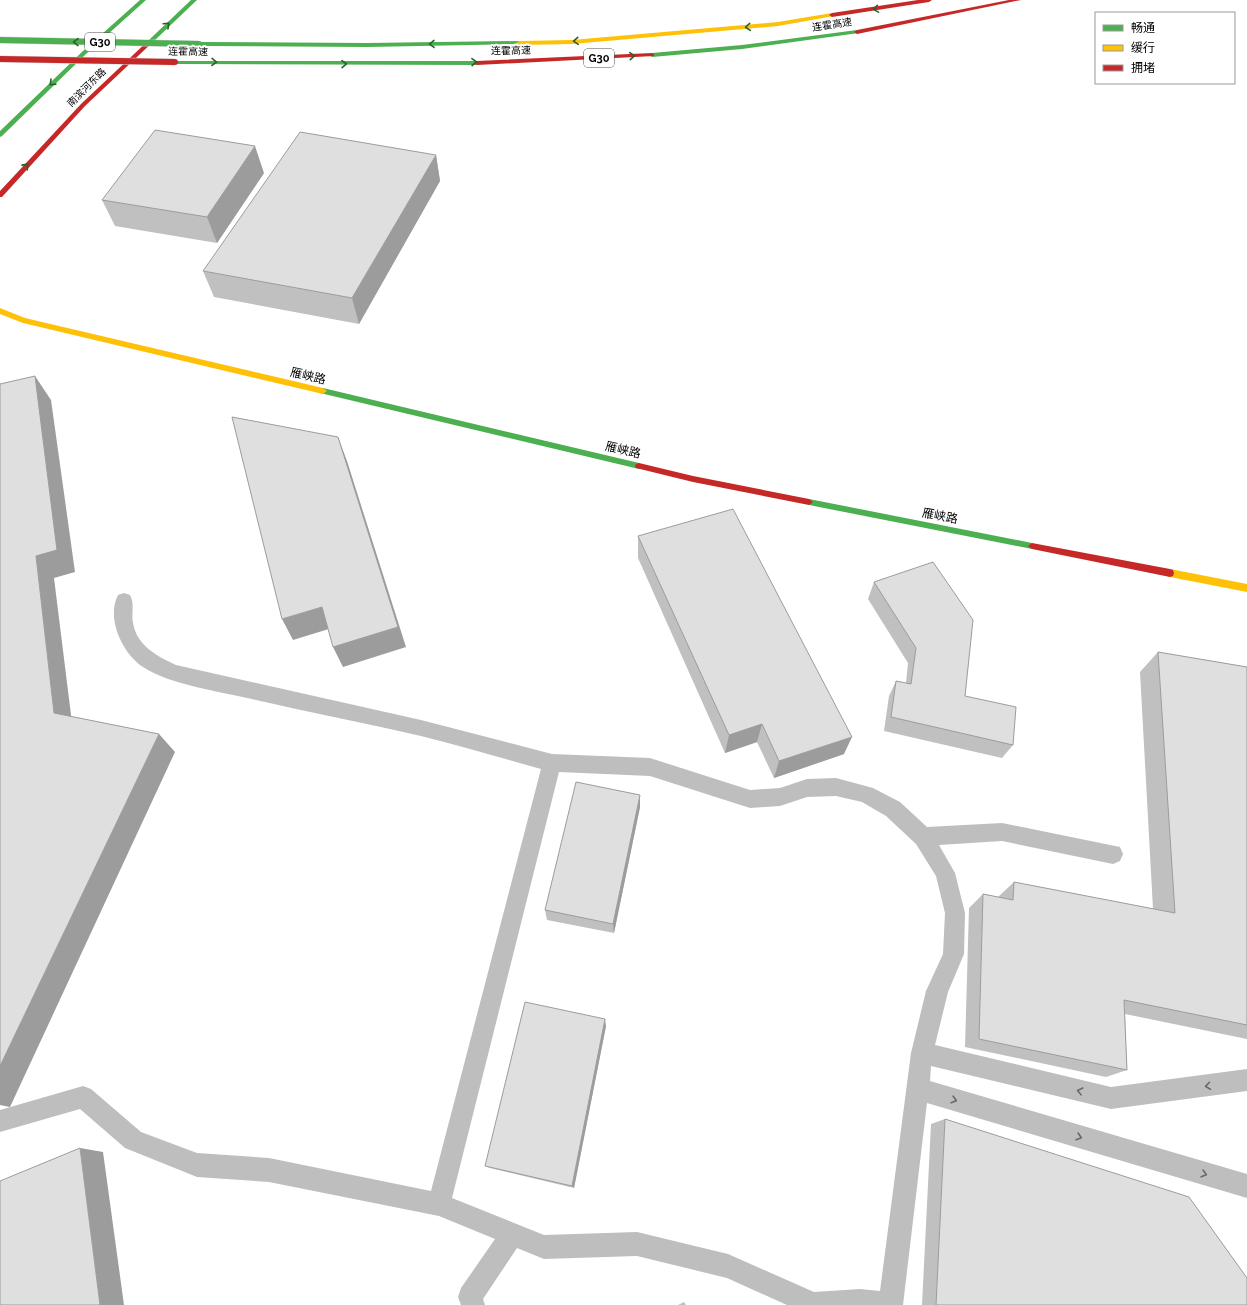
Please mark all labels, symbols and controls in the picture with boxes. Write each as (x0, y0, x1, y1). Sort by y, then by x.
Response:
one-way arrow (873, 4, 880, 13)
legend (1095, 12, 1235, 84)
street label: 连霍高速 (811, 16, 853, 33)
text: 畅通 (1131, 21, 1155, 35)
one-way arrow (162, 22, 170, 29)
one-way arrow (745, 22, 751, 31)
road number: G30 (85, 33, 115, 51)
one-way arrow (573, 37, 579, 46)
one-way arrow (73, 38, 79, 46)
one-way arrow (429, 40, 435, 48)
text: 缓行 (1131, 41, 1155, 55)
street label: 连霍高速 (491, 45, 531, 56)
street label: 连霍高速 (168, 46, 208, 57)
road number: G30 (584, 49, 614, 67)
one-way arrow (629, 51, 635, 60)
one-way arrow (211, 58, 217, 67)
one-way arrow (471, 58, 477, 66)
one-way arrow (341, 60, 347, 68)
text: 拥堵 (1131, 61, 1155, 75)
street label: 南滨河东路 (65, 66, 108, 109)
one-way arrow (49, 78, 57, 86)
one-way arrow (21, 164, 28, 171)
street label: 雁峡路 (289, 365, 327, 387)
street label: 雁峡路 (604, 439, 642, 461)
street label: 雁峡路 (921, 506, 959, 526)
one-way arrow (1205, 1081, 1211, 1090)
one-way arrow (1077, 1087, 1084, 1096)
one-way arrow (951, 1095, 958, 1104)
one-way arrow (1075, 1132, 1082, 1141)
one-way arrow (1200, 1169, 1207, 1178)

